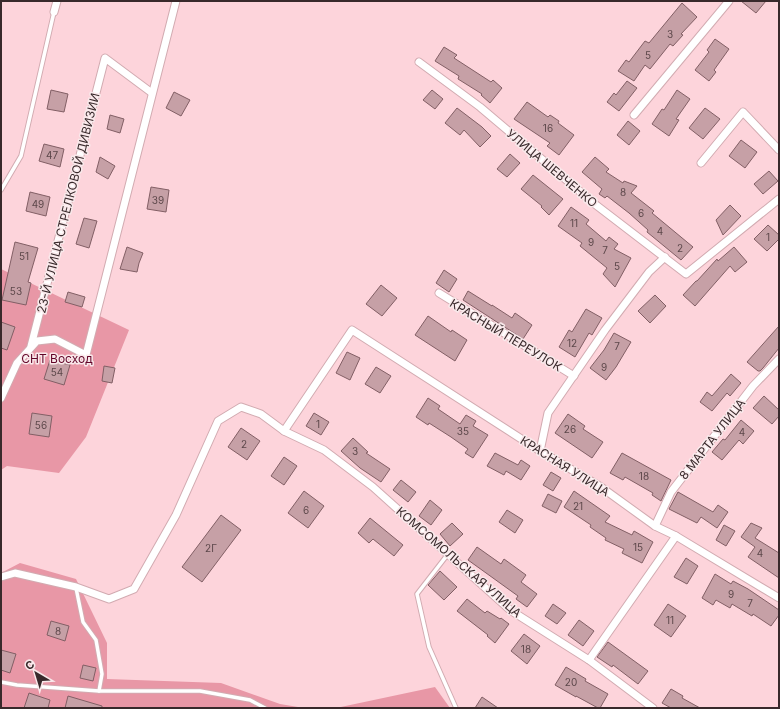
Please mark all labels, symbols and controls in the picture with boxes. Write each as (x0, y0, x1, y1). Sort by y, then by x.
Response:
house number: 3 (667, 28, 673, 40)
house number: 5 (645, 49, 651, 61)
street label: 23-Й УЛИЦА СТРЕЛКОВОЙ ДИВИЗИИ (33, 91, 103, 315)
house number: 16 (543, 122, 553, 134)
street label: УЛИЦА ШЕВЧЕНКО (504, 126, 600, 210)
house number: 47 (46, 149, 58, 161)
house number: 8 (620, 186, 626, 198)
house number: 39 (152, 194, 164, 206)
house number: 49 (32, 198, 44, 210)
house number: 6 (638, 207, 644, 219)
house number: 11 (570, 217, 578, 229)
house number: 4 (657, 225, 663, 237)
house number: 1 (766, 231, 770, 243)
house number: 9 (588, 236, 594, 248)
house number: 2 (677, 242, 683, 254)
house number: 7 (602, 244, 608, 256)
house number: 51 (19, 250, 29, 262)
house number: 5 (614, 260, 620, 272)
house number: 53 (10, 285, 22, 297)
street label: КРАСНЫЙ ПЕРЕУЛОК (447, 296, 565, 374)
house number: 12 (567, 337, 577, 349)
house number: 7 (614, 340, 620, 352)
park label: СНТ Восход (21, 351, 93, 366)
house number: 9 (601, 361, 607, 373)
house number: 54 (51, 366, 63, 378)
street label: 8 МАРТА УЛИЦА (676, 396, 748, 482)
house number: 1 (316, 418, 320, 430)
house number: 56 (35, 419, 47, 431)
house number: 26 (564, 423, 576, 435)
house number: 35 (457, 425, 469, 437)
house number: 4 (739, 426, 745, 438)
street label: КРАСНАЯ УЛИЦА (518, 433, 612, 499)
house number: 2 (241, 438, 247, 450)
house number: 3 (352, 445, 358, 457)
house number: 18 (639, 470, 649, 482)
house number: 21 (573, 500, 583, 512)
street label: КОМСОМОЛЬСКАЯ УЛИЦА (393, 503, 525, 621)
house number: 6 (303, 504, 309, 516)
house number: 15 (633, 541, 643, 553)
house number: 2Г (205, 542, 217, 554)
house number: 4 (757, 547, 763, 559)
house number: 9 (728, 588, 734, 600)
house number: 7 (747, 597, 753, 609)
house number: 11 (666, 614, 674, 626)
house number: 8 (55, 625, 61, 637)
house number: 18 (521, 643, 531, 655)
north arrow (16, 653, 56, 693)
text: С (22, 657, 37, 673)
house number: 20 (565, 676, 577, 688)

